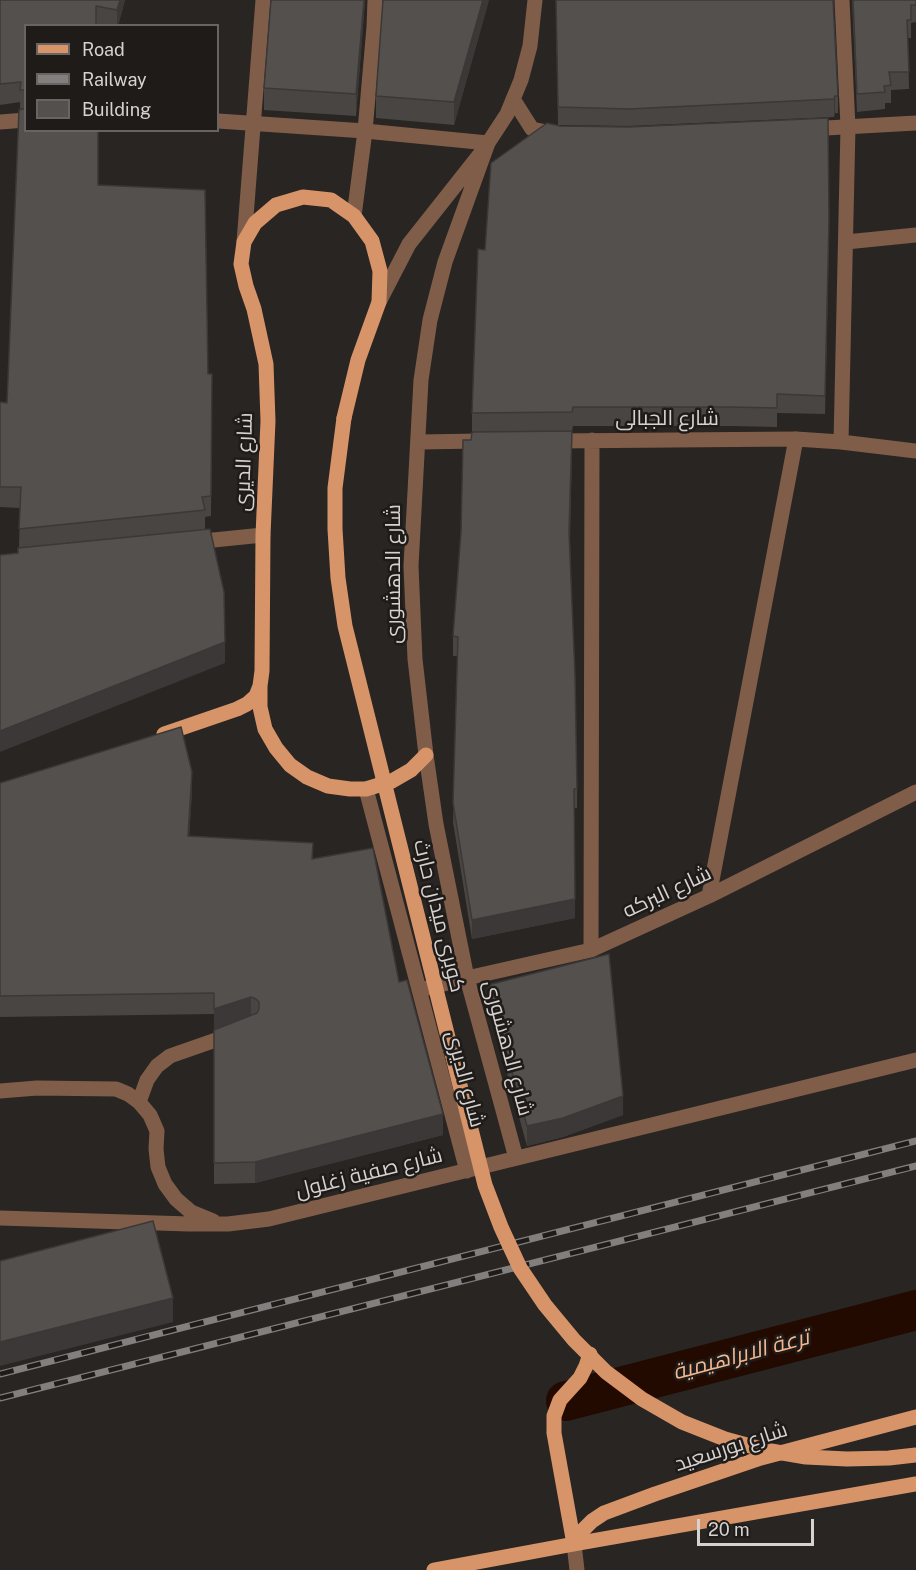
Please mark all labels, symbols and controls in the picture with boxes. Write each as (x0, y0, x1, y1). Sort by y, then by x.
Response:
legend (24, 24, 219, 132)
text: Road (82, 39, 125, 60)
text: Railway (82, 69, 147, 90)
text: Building (82, 99, 151, 120)
street label: شارع الجبالى (615, 406, 719, 432)
street label: شارع الديرى (230, 412, 258, 512)
street label: شارع الدهشورى (381, 504, 407, 644)
street label: كوبرى ميدان حارث (408, 837, 470, 995)
street label: شارع البركه (619, 861, 715, 923)
street label: شارع الدهشورى (478, 977, 538, 1119)
street label: شارع الديرى (440, 1028, 490, 1130)
street label: شارع صفية زغلول (293, 1143, 445, 1203)
water label: ترعة الابراهيمية (670, 1324, 812, 1386)
street label: شارع بورسعيد (671, 1417, 791, 1477)
scale bar (700, 1507, 817, 1545)
text: 20 m (708, 1519, 750, 1540)

